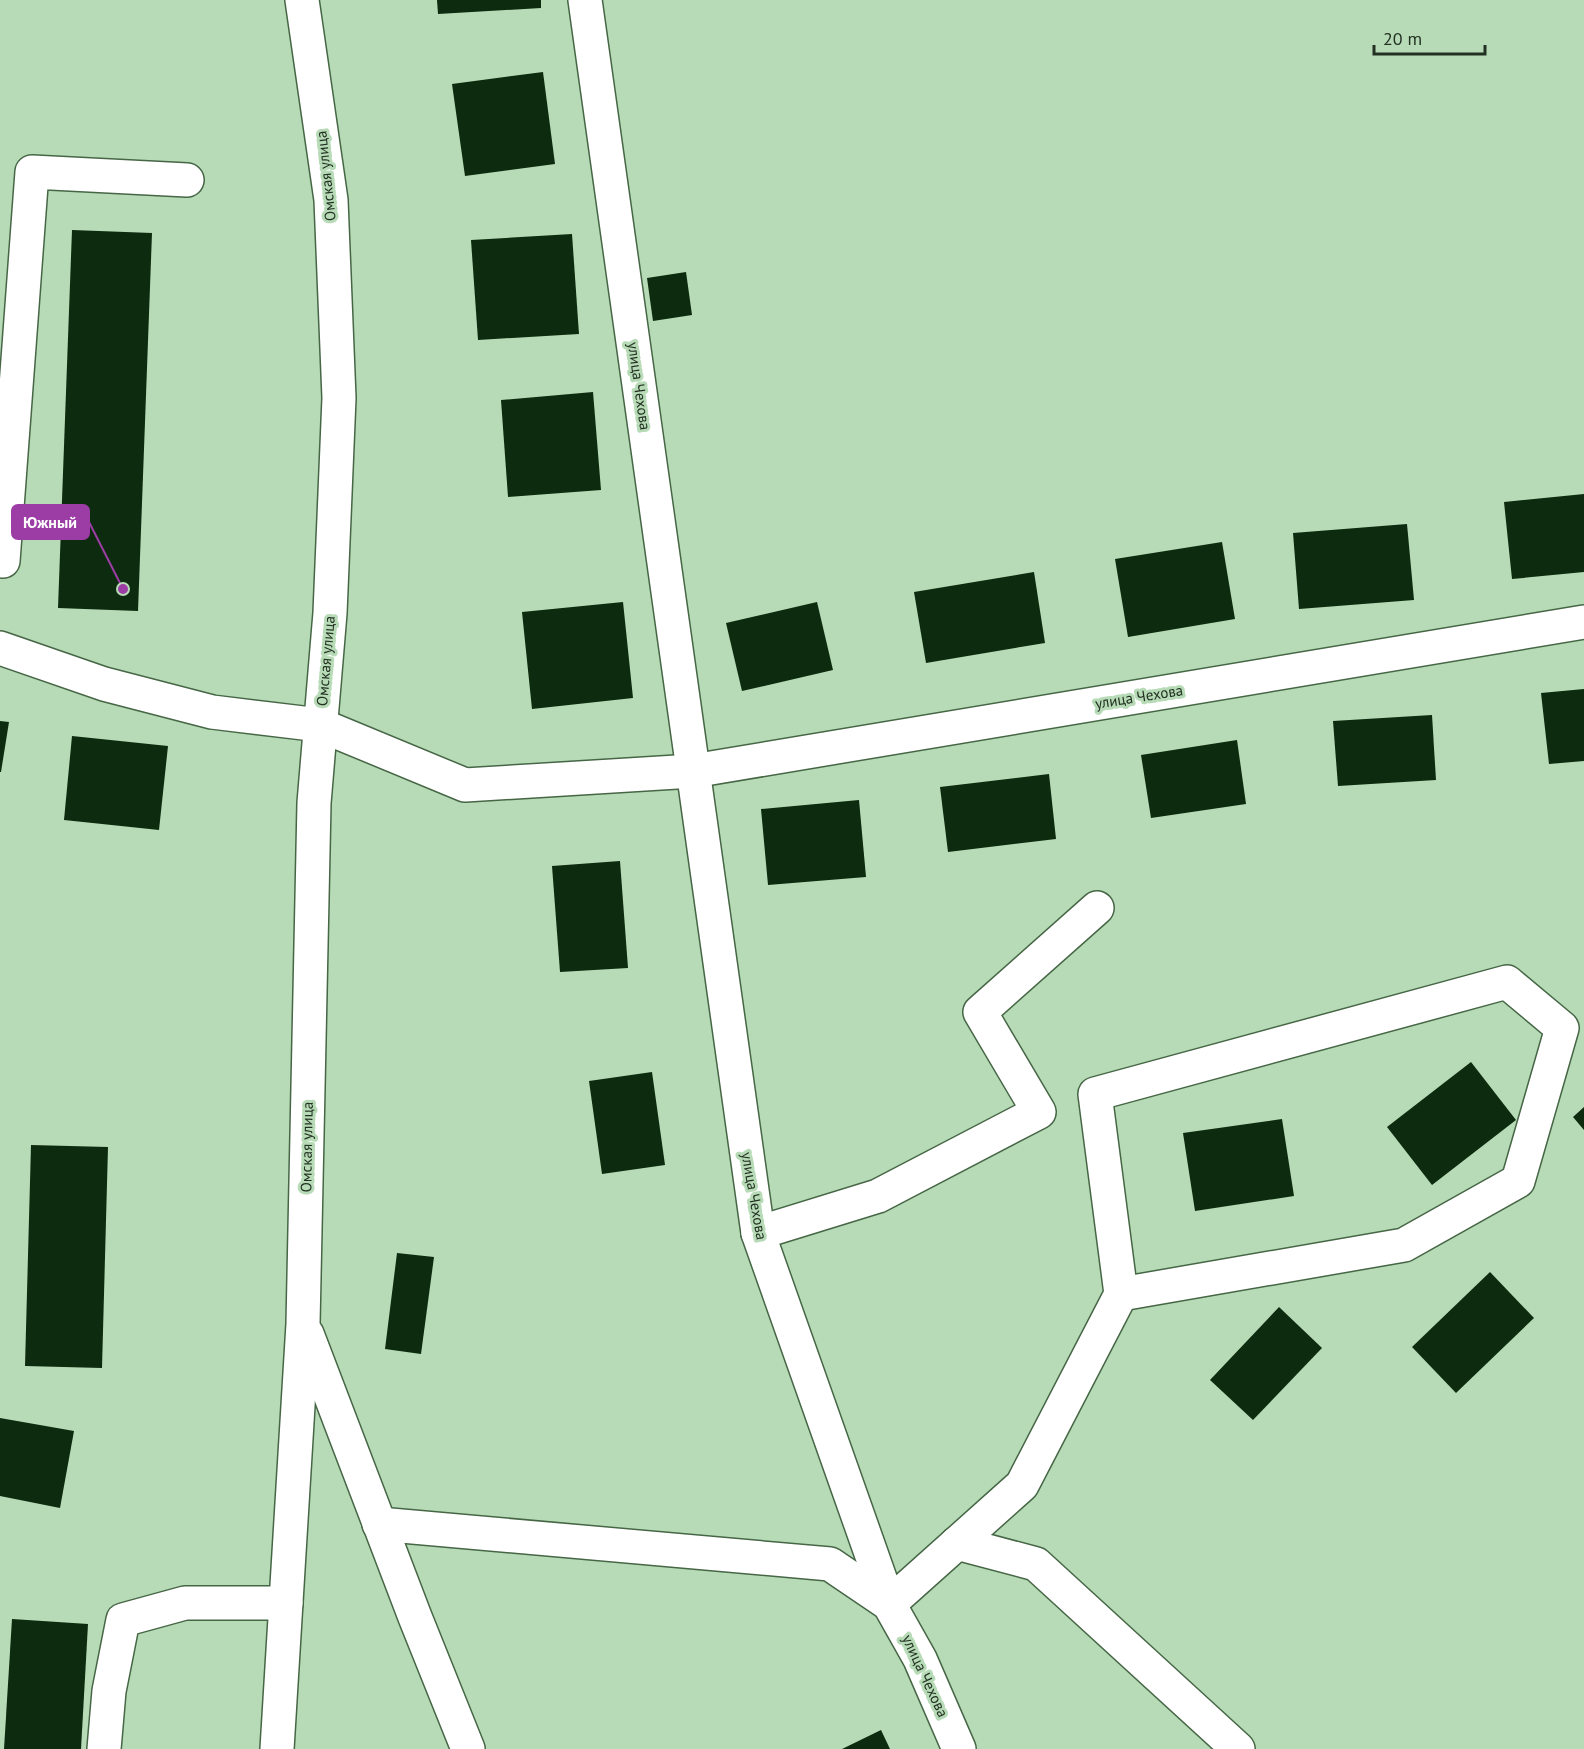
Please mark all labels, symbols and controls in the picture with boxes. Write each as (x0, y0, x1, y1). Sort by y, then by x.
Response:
scale bar (1374, 18, 1485, 56)
text: 20 m (1383, 27, 1422, 50)
street label: Омская улица (311, 130, 340, 222)
street label: улица Чехова (624, 341, 655, 431)
callout: Южный (12, 505, 89, 539)
text: Южный (23, 512, 77, 532)
street label: Омская улица (312, 615, 339, 707)
street label: улица Чехова (1094, 680, 1184, 713)
street label: Омская улица (296, 1102, 317, 1192)
street label: улица Чехова (737, 1150, 772, 1241)
street label: улица Чехова (898, 1631, 953, 1720)

